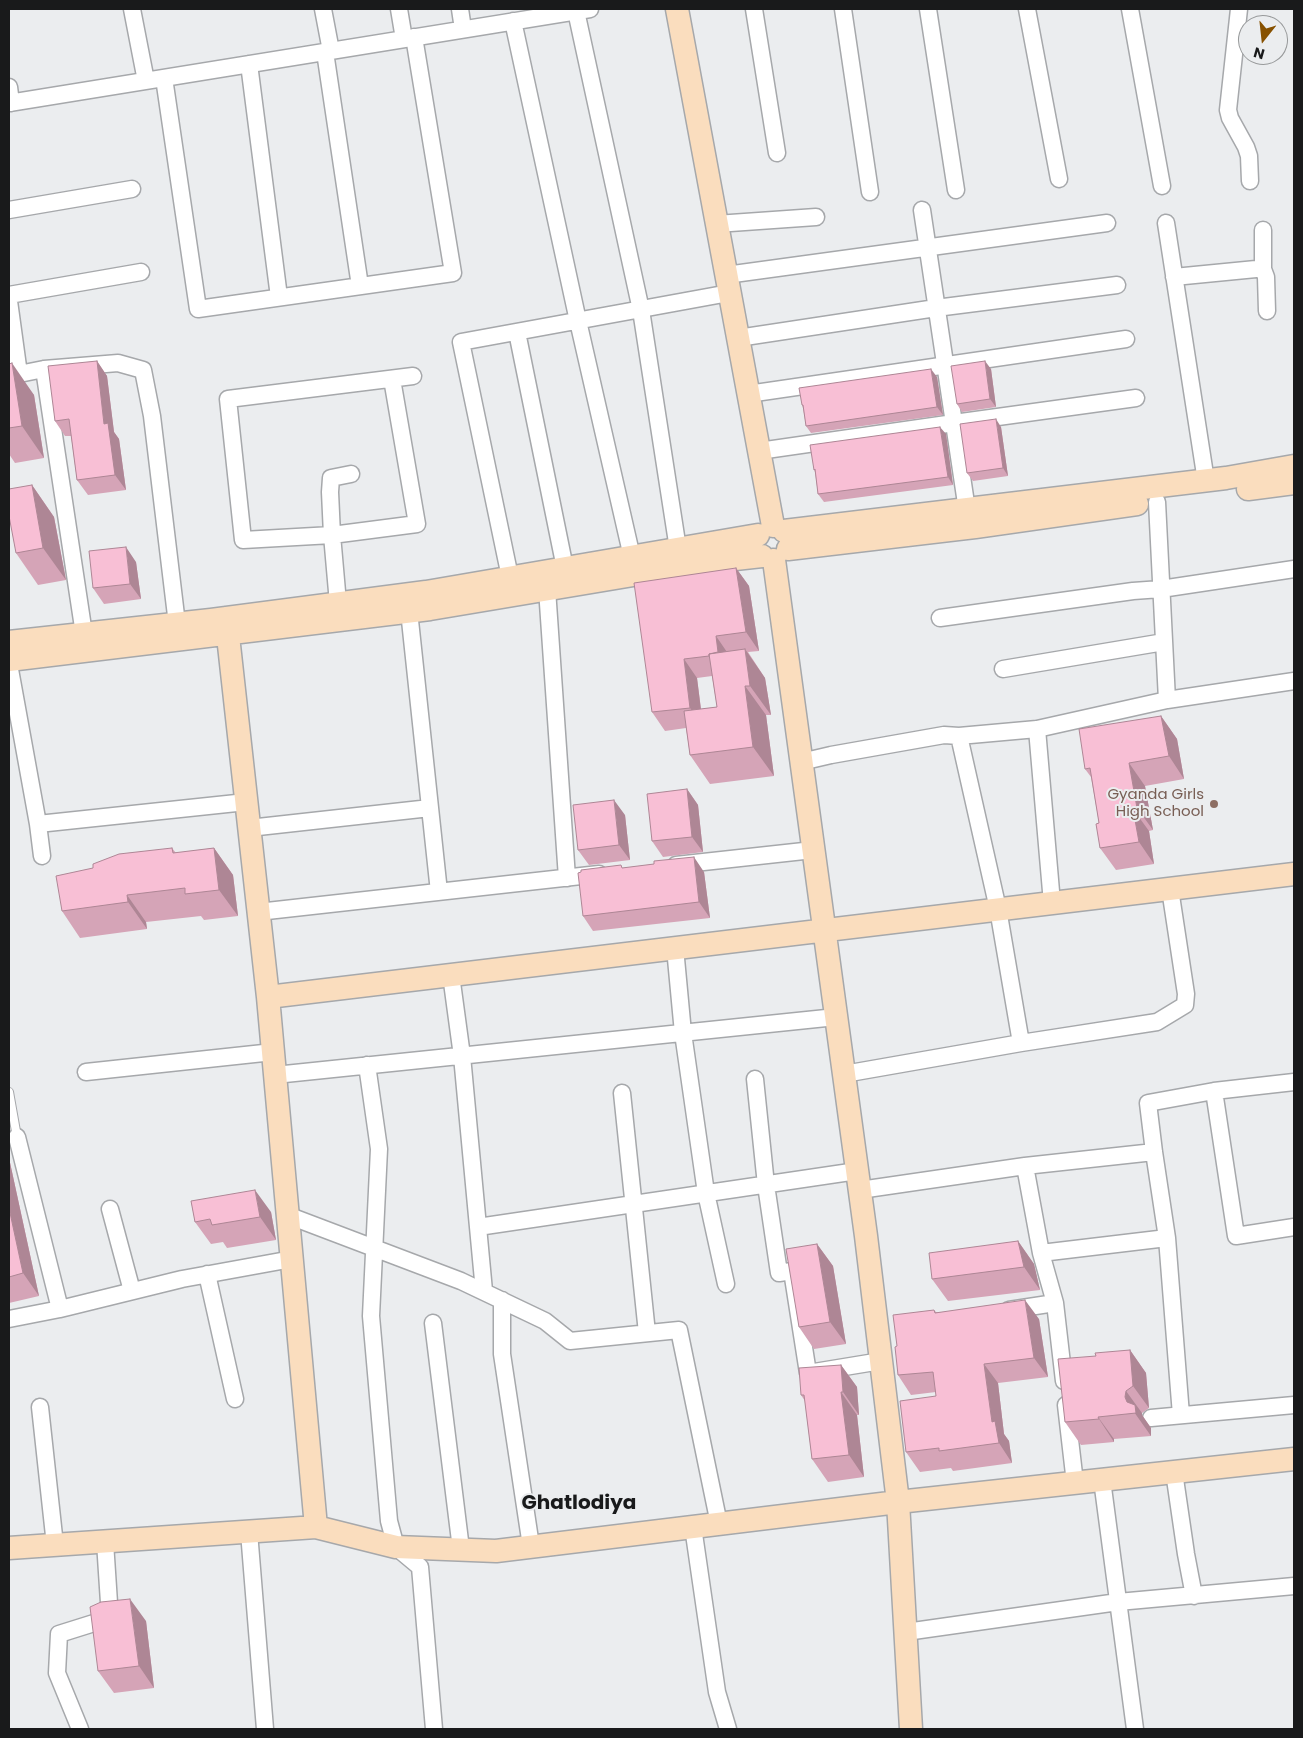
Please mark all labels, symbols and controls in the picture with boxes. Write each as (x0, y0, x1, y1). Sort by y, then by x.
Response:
north arrow (1238, 15, 1288, 65)
text: N (1251, 42, 1267, 65)
place label: Gyanda Girls High School (1107, 786, 1204, 821)
marker: Gyanda Girls High School (1208, 798, 1220, 810)
district label: Ghatlodiya (522, 1492, 636, 1516)

